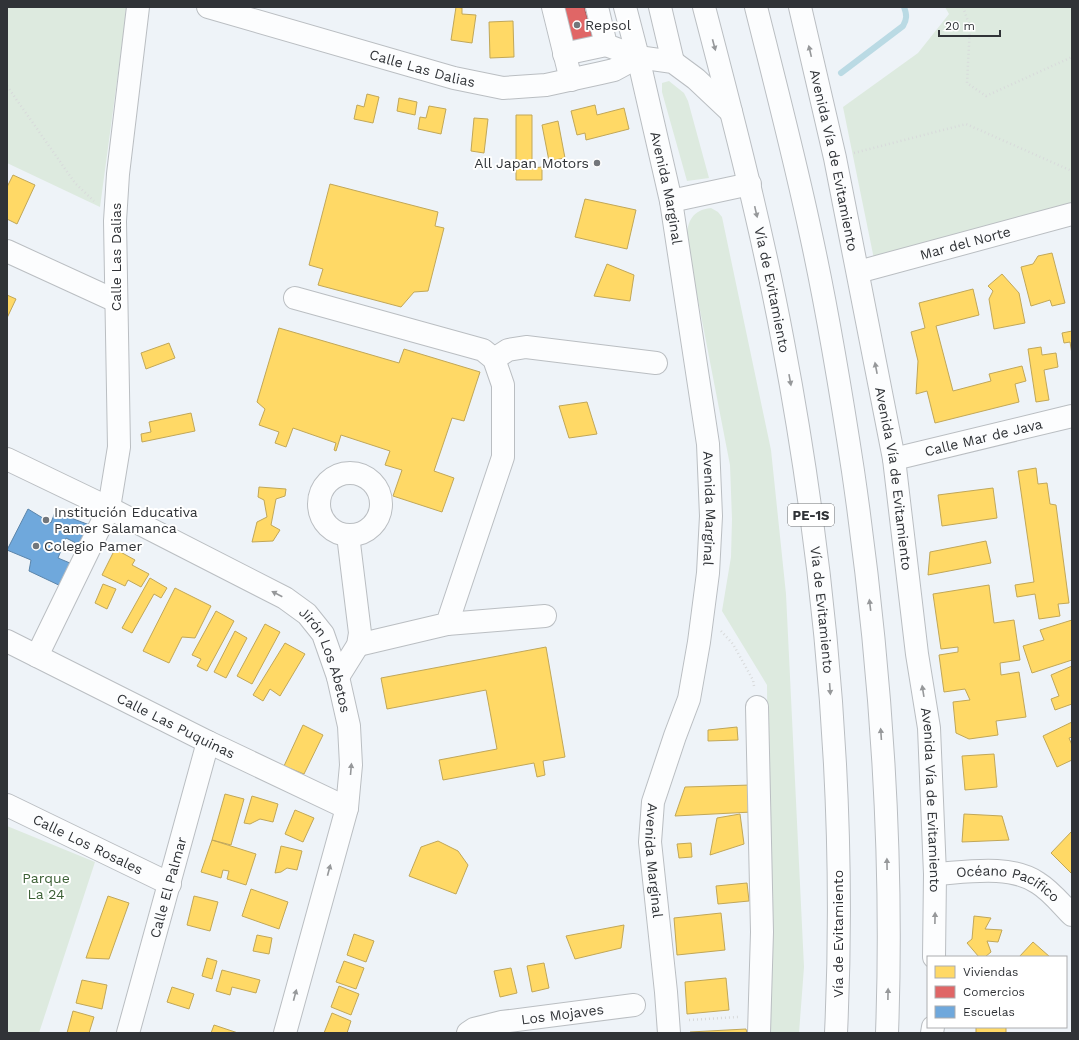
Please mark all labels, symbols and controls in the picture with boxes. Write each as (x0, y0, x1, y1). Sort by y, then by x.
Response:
scale bar (939, 12, 1000, 38)
place label: Repsol (585, 17, 632, 33)
text: 20 m (945, 19, 975, 33)
marker: Repsol (572, 20, 582, 30)
one-way arrow (711, 39, 717, 51)
one-way arrow (807, 45, 813, 58)
street label: Calle Las Dalias (368, 46, 477, 90)
street label: Avenida Vía de Evitamiento (807, 68, 861, 252)
street label: Avenida Marginal (647, 130, 686, 246)
place label: All Japan Motors (474, 155, 589, 171)
marker: All Japan Motors (592, 158, 602, 168)
street label: Calle Las Dalias (108, 203, 124, 311)
one-way arrow (753, 205, 759, 218)
street label: Mar del Norte (918, 223, 1012, 263)
street label: Vía de Evitamiento (751, 225, 793, 354)
one-way arrow (873, 362, 879, 374)
one-way arrow (787, 374, 793, 386)
street label: Avenida Vía de Evitamiento (872, 385, 915, 571)
street label: Calle Mar de Java (923, 415, 1044, 459)
street label: Avenida Marginal (700, 451, 719, 567)
place label: Institución Educativa Pamer Salamanca (54, 504, 198, 536)
road number: PE-1S (788, 504, 834, 526)
marker: Institución Educativa Pamer Salamanca (41, 515, 51, 525)
place label: Colegio Pamer (44, 538, 143, 554)
marker: Colegio Pamer (31, 541, 41, 551)
street label: Vía de Evitamiento (807, 545, 837, 674)
one-way arrow (272, 591, 283, 597)
one-way arrow (867, 599, 873, 611)
street label: Jirón Los Abetos (296, 603, 354, 714)
one-way arrow (826, 683, 833, 695)
one-way arrow (920, 685, 926, 697)
street label: Calle Las Puquinas (114, 690, 238, 762)
street label: Avenida Vía de Evitamiento (918, 706, 943, 893)
one-way arrow (878, 727, 884, 740)
one-way arrow (347, 763, 354, 775)
street label: Avenida Marginal (642, 803, 666, 919)
street label: Calle Los Rosales (30, 811, 146, 878)
street label: Calle El Palmar (146, 835, 190, 940)
one-way arrow (884, 857, 890, 870)
street label: Océano Pacífico (955, 863, 1063, 905)
one-way arrow (326, 864, 332, 876)
park label: Parque La 24 (22, 870, 70, 902)
street label: Vía de Evitamiento (830, 870, 846, 998)
one-way arrow (932, 911, 938, 924)
legend (927, 956, 1067, 1028)
text: Viviendas (963, 965, 1018, 979)
text: Comercios (963, 985, 1025, 999)
one-way arrow (884, 988, 891, 1000)
one-way arrow (292, 989, 298, 1001)
street label: Los Mojaves (520, 1001, 605, 1027)
text: Escuelas (963, 1005, 1015, 1019)

